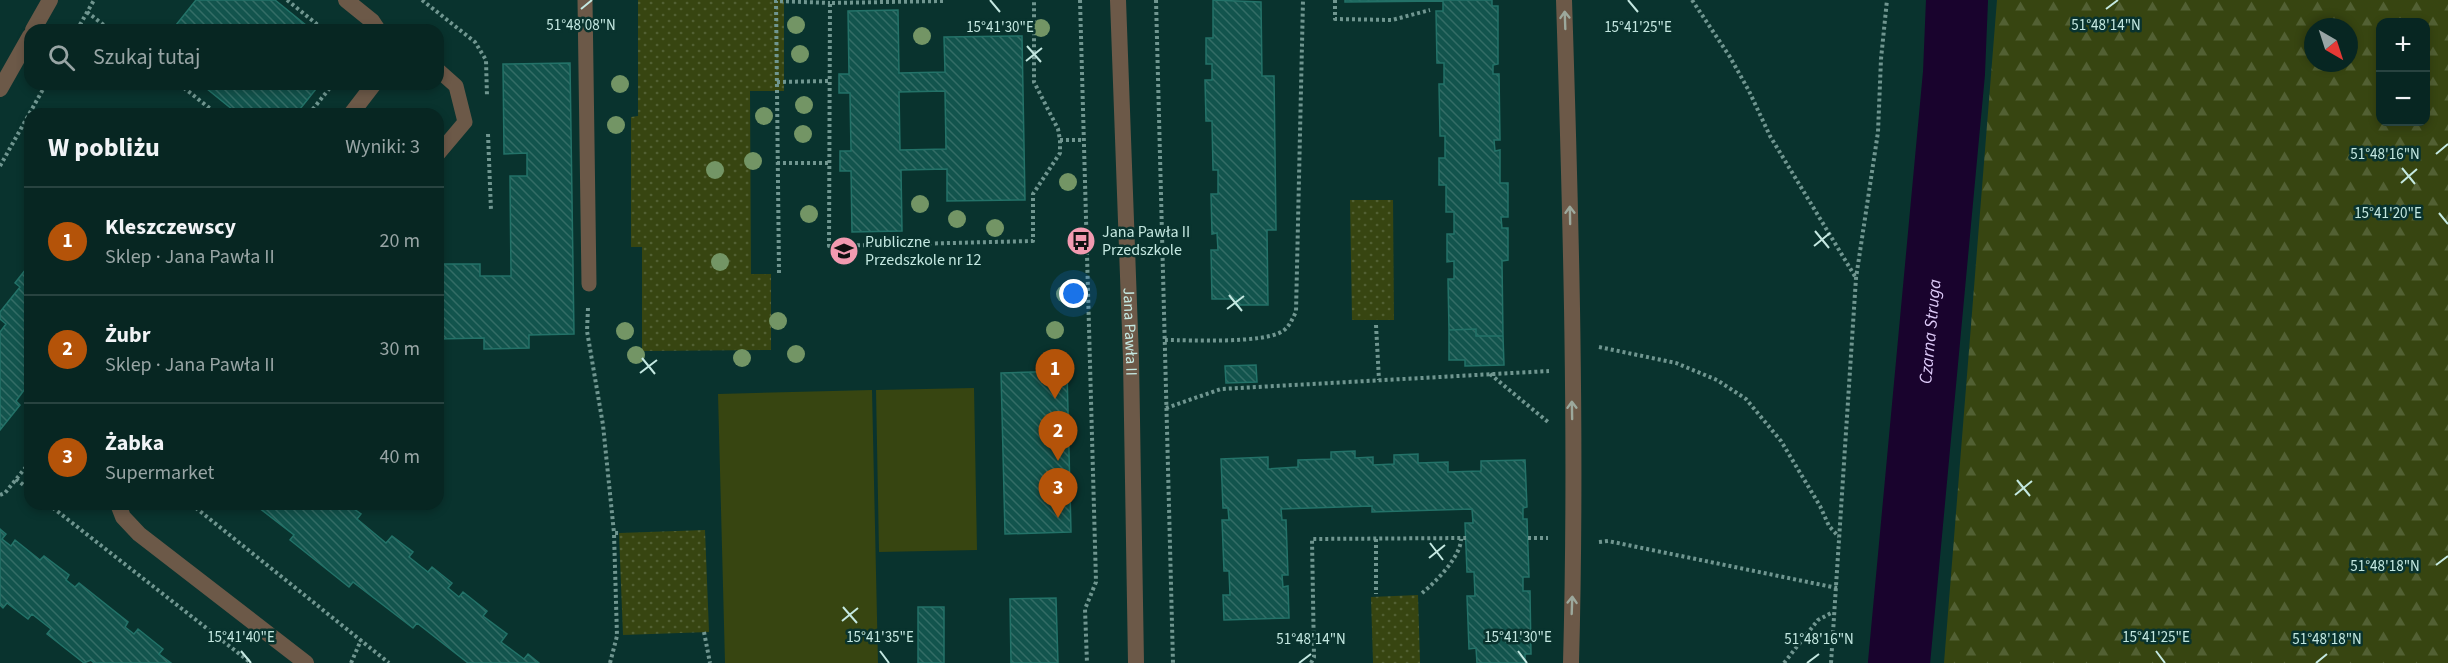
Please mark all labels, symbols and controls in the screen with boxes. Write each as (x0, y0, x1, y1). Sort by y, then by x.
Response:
one-way arrow (1559, 10, 1570, 30)
text: 51°48'08"N (546, 15, 616, 36)
text: 51°48'14"N (2071, 15, 2141, 36)
text: 15°41'30"E (966, 17, 1034, 38)
text: 15°41'25"E (1604, 17, 1672, 38)
north arrow (2304, 18, 2358, 72)
map controls (2376, 18, 2430, 126)
button: + (2376, 18, 2430, 72)
search box (24, 24, 444, 90)
icon: search (45, 41, 78, 74)
text: Szukaj tutaj (93, 41, 200, 73)
button: − (2376, 72, 2430, 126)
text: W pobliżu (48, 129, 160, 166)
text: Wyniki: 3 (345, 133, 420, 161)
text: 51°48'16"N (2350, 144, 2420, 165)
text: 15°41'20"E (2354, 203, 2422, 224)
one-way arrow (1564, 205, 1576, 225)
text: Kleszczewscy (105, 211, 236, 243)
place label: Jana Pawła II Przedszkole (1102, 221, 1190, 261)
bus stop icon: Jana Pawła II Przedszkole (1065, 225, 1097, 257)
text: 1 (62, 227, 73, 255)
text: 20 m (380, 227, 420, 255)
place label: Publiczne Przedszkole nr 12 (865, 231, 981, 271)
school or university icon: Publiczne Przedszkole nr 12 (828, 235, 860, 267)
text: Sklep · Jana Pawła II (105, 243, 275, 271)
water label: Czarna Struga (1913, 277, 1947, 385)
your location (1059, 279, 1088, 308)
street label: Jana Pawła II (1117, 287, 1142, 376)
text: Żubr (105, 319, 150, 351)
text: 2 (62, 335, 73, 363)
text: 30 m (380, 335, 420, 363)
pin: 1 (1036, 350, 1074, 399)
text: Sklep · Jana Pawła II (105, 351, 275, 379)
one-way arrow (1567, 400, 1578, 420)
pin: 2 (1038, 412, 1078, 461)
text: Żabka (105, 427, 164, 459)
text: 3 (62, 443, 73, 471)
text: 40 m (380, 443, 420, 471)
text: Supermarket (105, 459, 214, 487)
pin: 3 (1038, 468, 1078, 518)
text: 51°48'18"N (2350, 556, 2420, 577)
one-way arrow (1567, 595, 1578, 615)
text: 15°41'40"E (207, 627, 275, 648)
text: 15°41'35"E (846, 627, 914, 648)
text: 15°41'30"E (1484, 627, 1552, 648)
text: 15°41'25"E (2122, 627, 2190, 648)
text: 51°48'14"N (1276, 629, 1346, 650)
text: 51°48'16"N (1784, 629, 1854, 650)
text: 51°48'18"N (2292, 629, 2362, 650)

